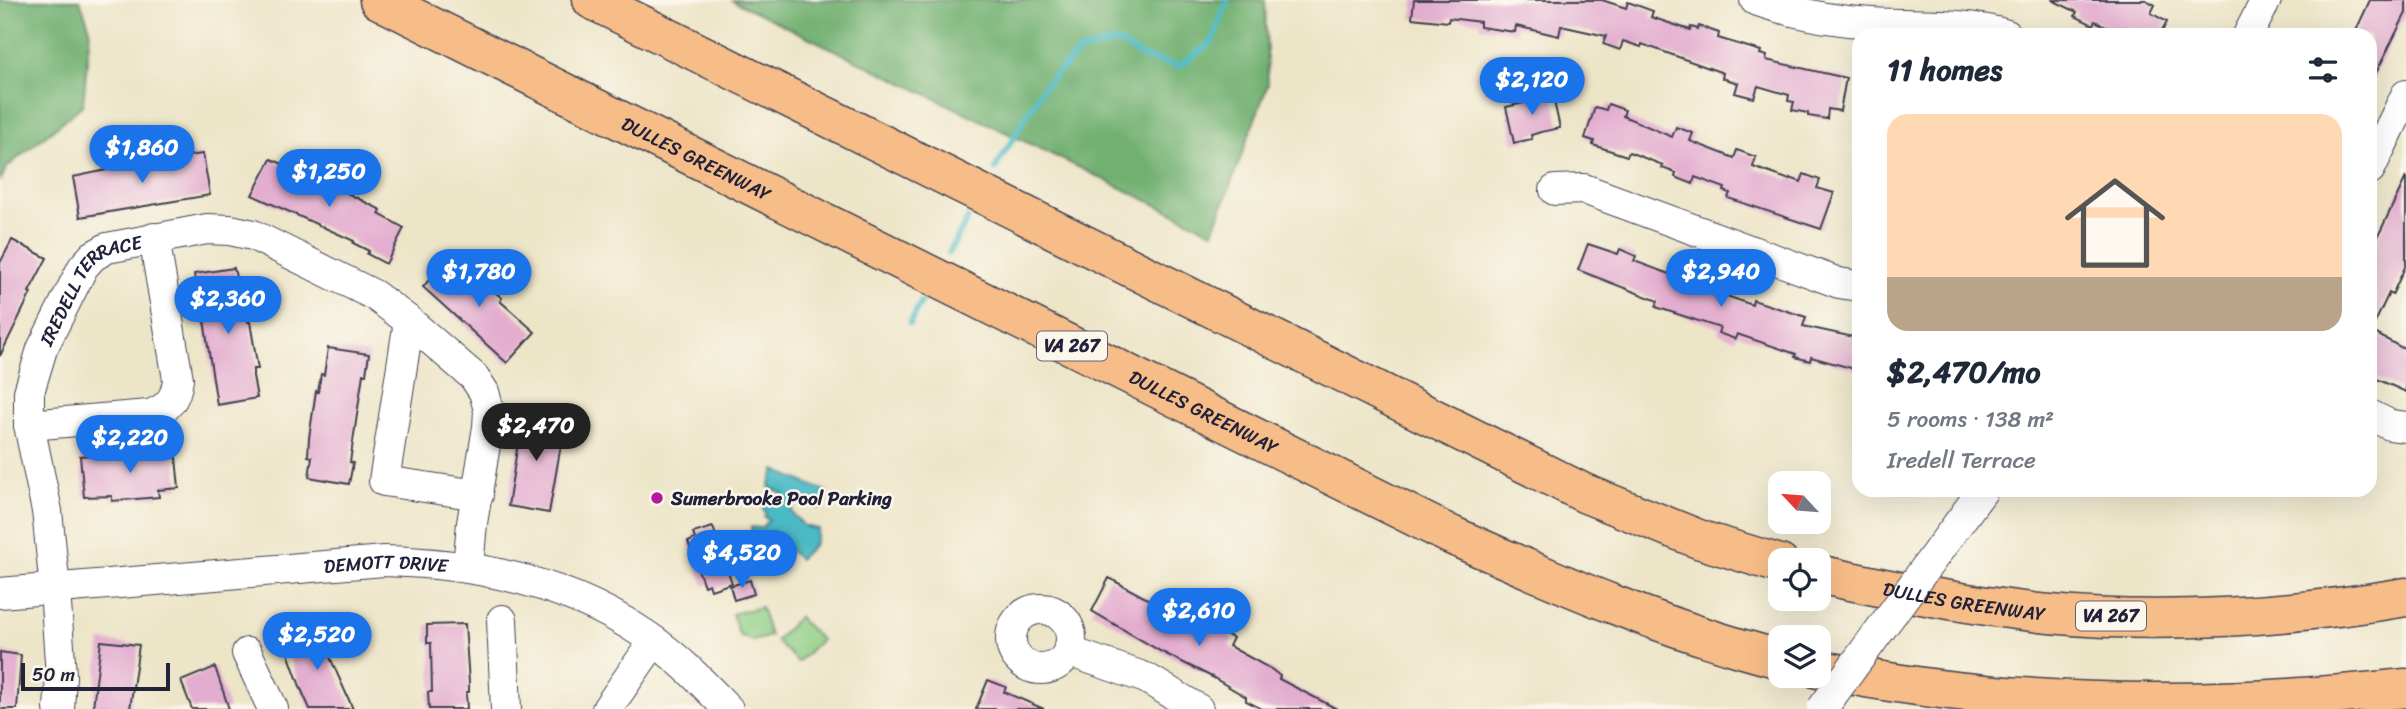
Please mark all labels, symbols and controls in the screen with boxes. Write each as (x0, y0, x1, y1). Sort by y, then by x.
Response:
text: 11 homes (1887, 43, 2002, 97)
icon: filters (2304, 51, 2342, 89)
pin: $2,120 (1475, 58, 1589, 117)
text: $2,120 (1496, 59, 1568, 100)
street label: DULLES GREENWAY (616, 107, 778, 210)
pin: $1,860 (85, 125, 199, 185)
text: $1,860 (105, 127, 179, 168)
pin: $1,250 (272, 150, 386, 209)
text: $1,250 (292, 151, 366, 192)
icon: home (2052, 160, 2178, 286)
street label: IREDELL TERRACE (29, 225, 146, 352)
pin: $1,780 (422, 250, 536, 309)
pin: $2,940 (1664, 250, 1778, 309)
text: $1,780 (442, 251, 516, 292)
text: $2,940 (1682, 251, 1760, 292)
pin: $2,360 (171, 276, 285, 336)
text: $2,360 (190, 278, 266, 319)
road number: VA 267 (1037, 332, 1107, 360)
text: $2,470/mo (1887, 345, 2041, 399)
street label: DULLES GREENWAY (1123, 360, 1285, 463)
text: 5 rooms · 138 m² (1887, 399, 2054, 440)
pin: $2,470 (479, 404, 593, 463)
text: $2,470 (498, 405, 574, 446)
pin: $2,220 (73, 416, 187, 475)
text: $2,220 (92, 417, 168, 458)
text: Iredell Terrace (1887, 440, 2036, 481)
north arrow (1768, 471, 1830, 534)
map controls (1768, 471, 1831, 688)
place label: Sumerbrooke Pool Parking (670, 482, 892, 515)
marker: Sumerbrooke Pool Parking (649, 490, 665, 506)
pin: $4,520 (685, 530, 799, 590)
text: $4,520 (703, 532, 781, 573)
street label: DEMOTT DRIVE (322, 544, 451, 582)
button: locate (1768, 548, 1831, 611)
street label: DULLES GREENWAY (1880, 572, 2048, 630)
pin: $2,610 (1142, 588, 1256, 648)
text: $2,610 (1163, 590, 1235, 631)
road number: VA 267 (2076, 602, 2146, 630)
pin: $2,520 (260, 612, 374, 672)
text: $2,520 (279, 614, 355, 655)
button: layers (1768, 625, 1831, 688)
text: 50 m (32, 658, 75, 691)
scale bar (21, 660, 170, 692)

